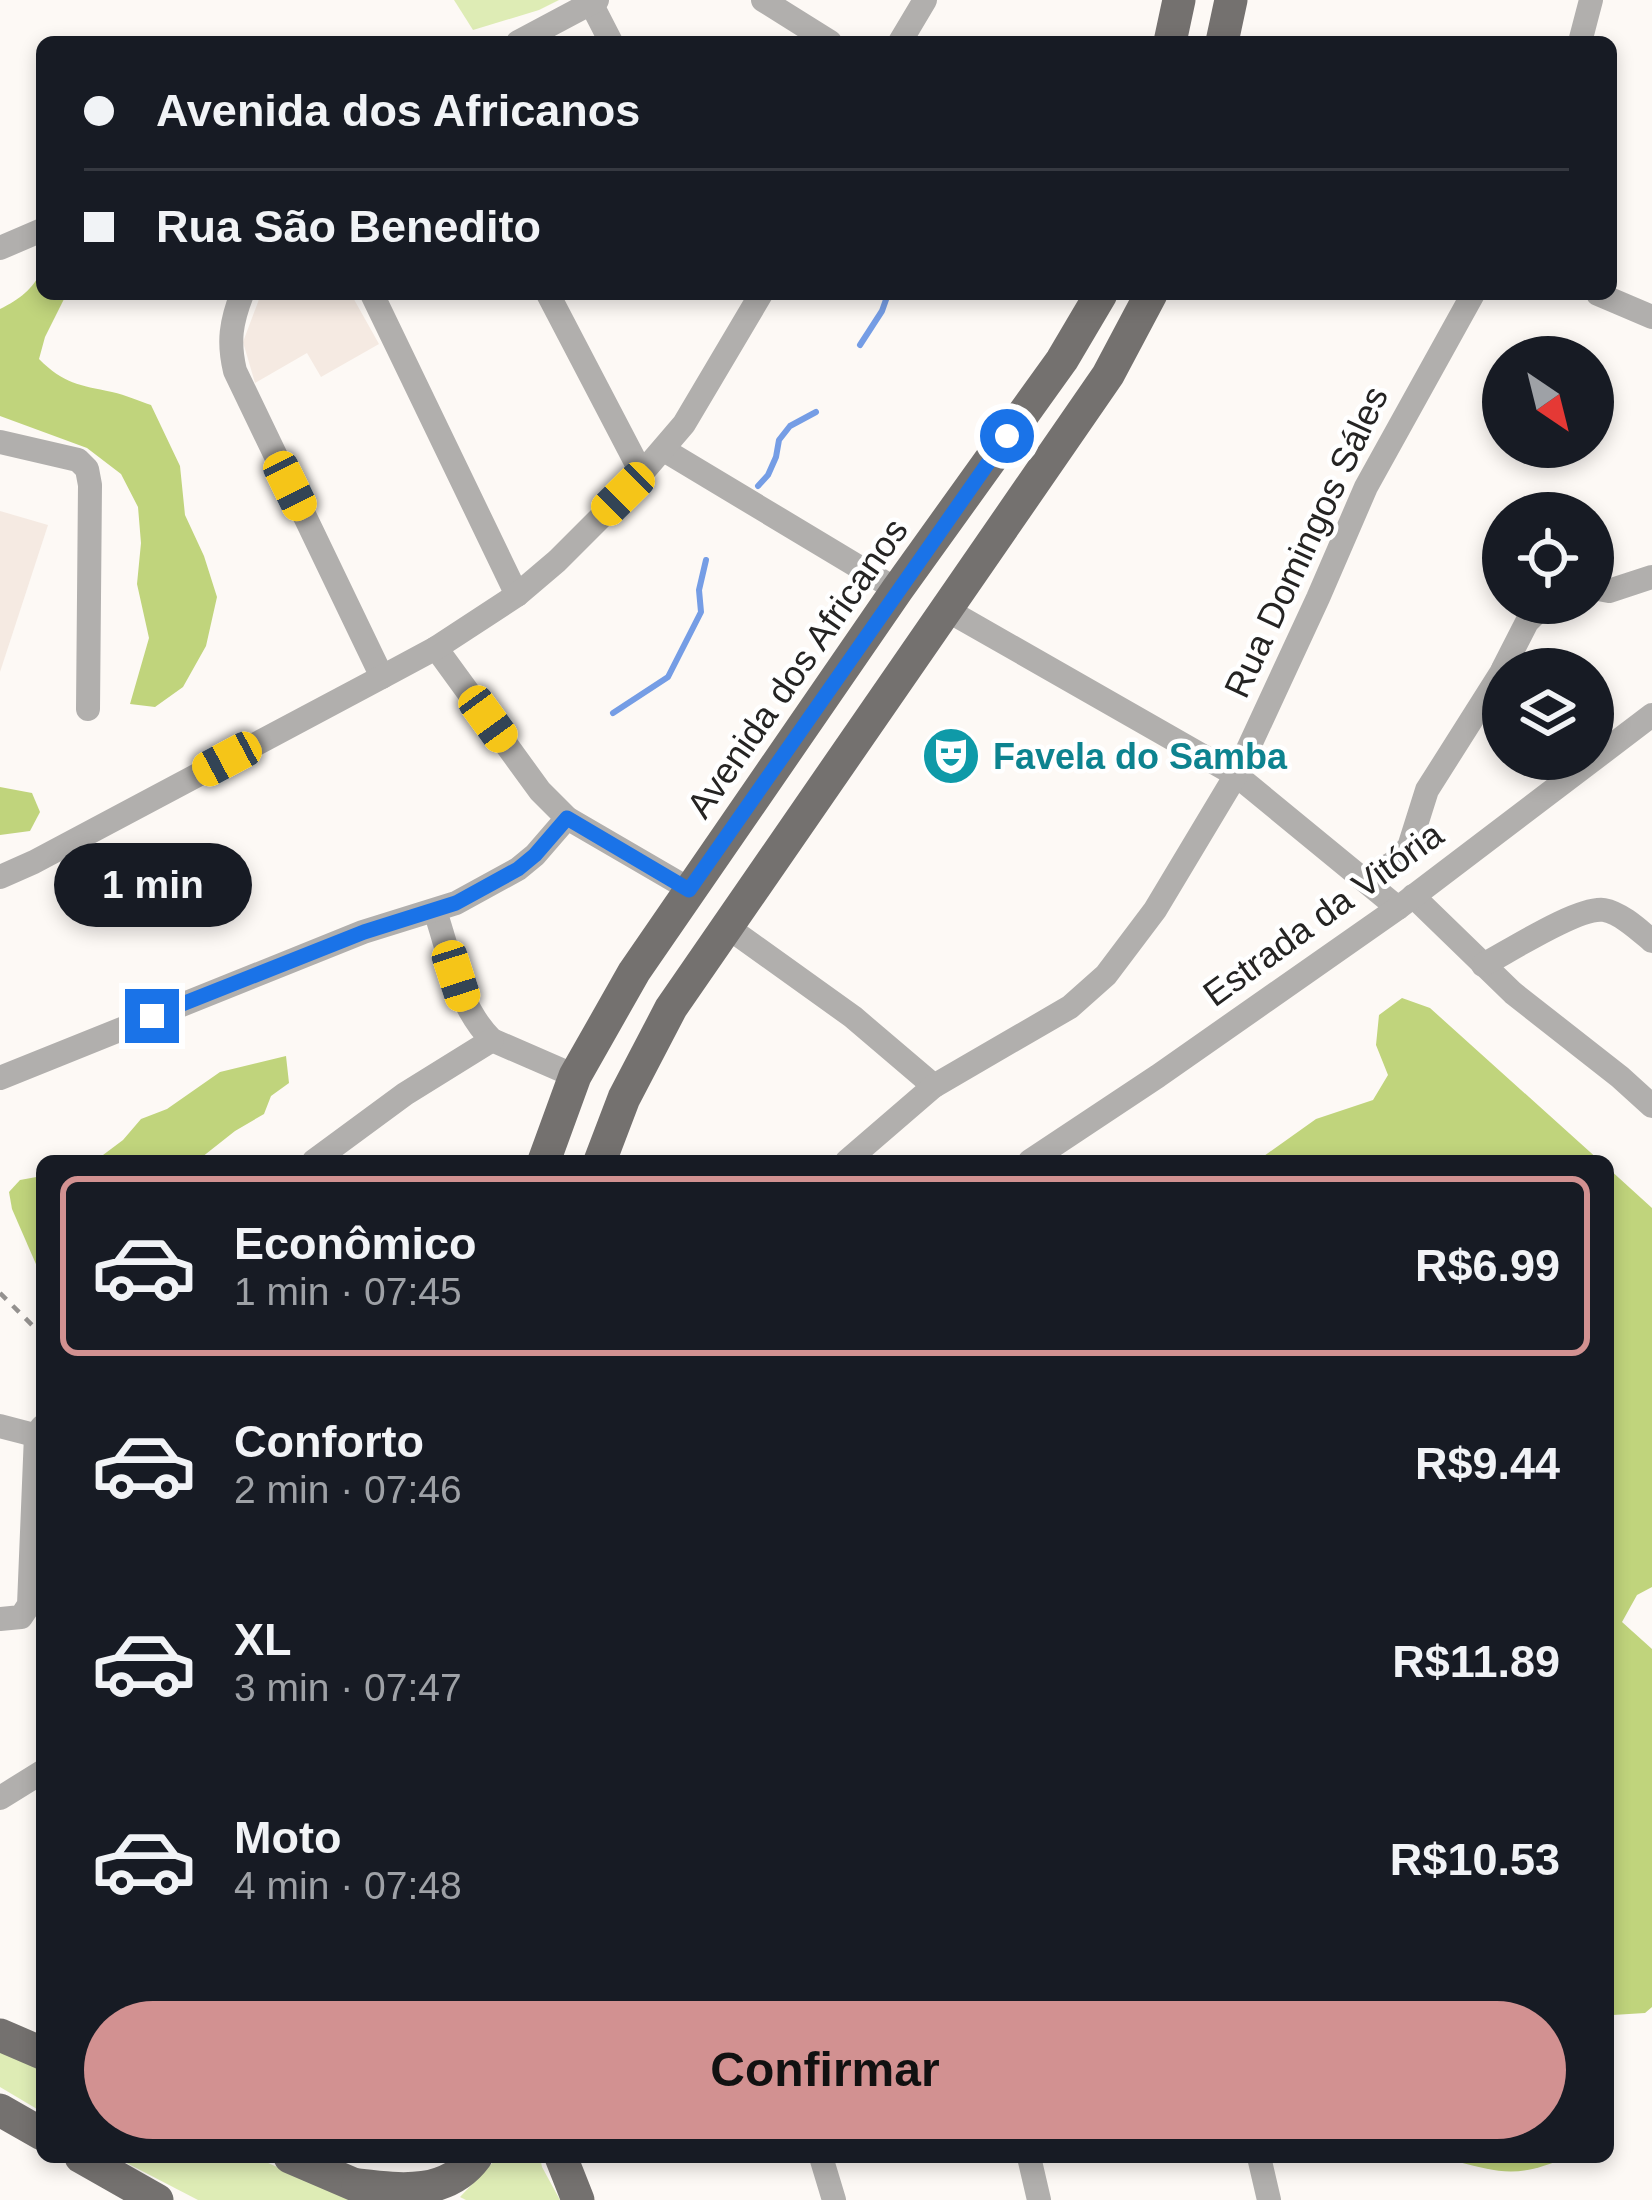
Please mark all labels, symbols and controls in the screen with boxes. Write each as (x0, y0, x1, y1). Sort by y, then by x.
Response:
text: Avenida dos Africanos (156, 85, 640, 136)
text: Rua São Benedito (156, 201, 541, 252)
north arrow (1482, 336, 1614, 468)
map controls (1482, 336, 1614, 780)
street label: Rua Domingos Sáles (1216, 380, 1396, 704)
route start (980, 409, 1034, 463)
car (258, 446, 322, 526)
car (585, 456, 661, 532)
button: locate (1482, 492, 1614, 624)
street label: Avenida dos Africanos (678, 511, 916, 825)
button: layers (1482, 648, 1614, 780)
car (452, 679, 524, 759)
theatre icon: Favela do Samba (920, 725, 982, 787)
car (187, 726, 267, 792)
place label: Favela do Samba (993, 736, 1288, 777)
street label: Estrada da Vitória (1195, 813, 1451, 1014)
callout: 1 min (53, 842, 251, 926)
text: 1 min (102, 863, 204, 906)
car (428, 936, 484, 1016)
route end (125, 989, 179, 1043)
icon: car (90, 1212, 198, 1320)
text: Econômico (234, 1218, 477, 1269)
text: R$6.99 (1415, 1240, 1560, 1291)
text: 1 min · 07:45 (234, 1270, 462, 1313)
icon: car (90, 1410, 198, 1518)
text: Conforto (234, 1416, 424, 1467)
text: R$9.44 (1415, 1438, 1560, 1489)
text: 2 min · 07:46 (234, 1468, 462, 1511)
icon: car (90, 1608, 198, 1716)
text: XL (234, 1614, 292, 1665)
text: R$11.89 (1392, 1636, 1560, 1687)
text: 3 min · 07:47 (234, 1666, 462, 1709)
icon: car (90, 1806, 198, 1914)
text: Moto (234, 1812, 341, 1863)
text: R$10.53 (1390, 1834, 1560, 1885)
text: 4 min · 07:48 (234, 1864, 462, 1907)
button: Confirmar (84, 2001, 1566, 2139)

